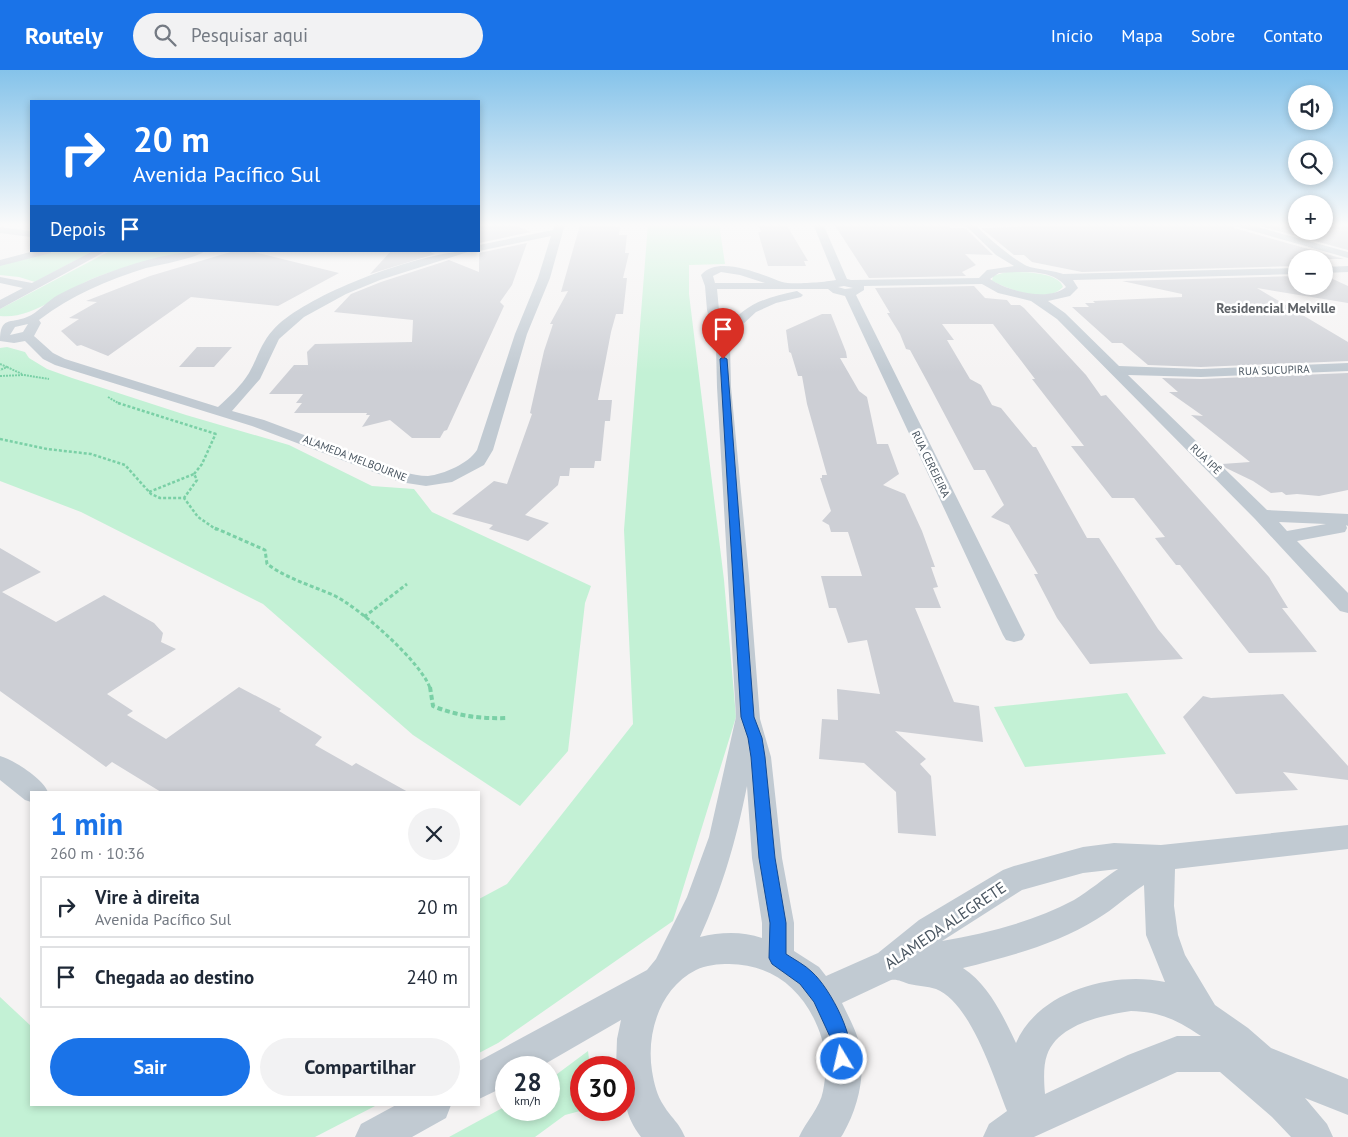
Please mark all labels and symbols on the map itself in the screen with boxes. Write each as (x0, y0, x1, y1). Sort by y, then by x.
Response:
district label: Residencial Melville (1216, 299, 1336, 317)
pin (702, 308, 744, 359)
street label: RUA SUCUPIRA (1238, 362, 1310, 378)
street label: RUA CEREJEIRA (909, 428, 953, 500)
street label: ALAMEDA MELBOURNE (301, 432, 409, 484)
street label: RUA IPÊ (1188, 441, 1225, 477)
street label: ALAMEDA ALEGRETE (880, 877, 1010, 973)
position arrow (815, 1032, 867, 1084)
speed limit sign: 30 (570, 1056, 635, 1121)

